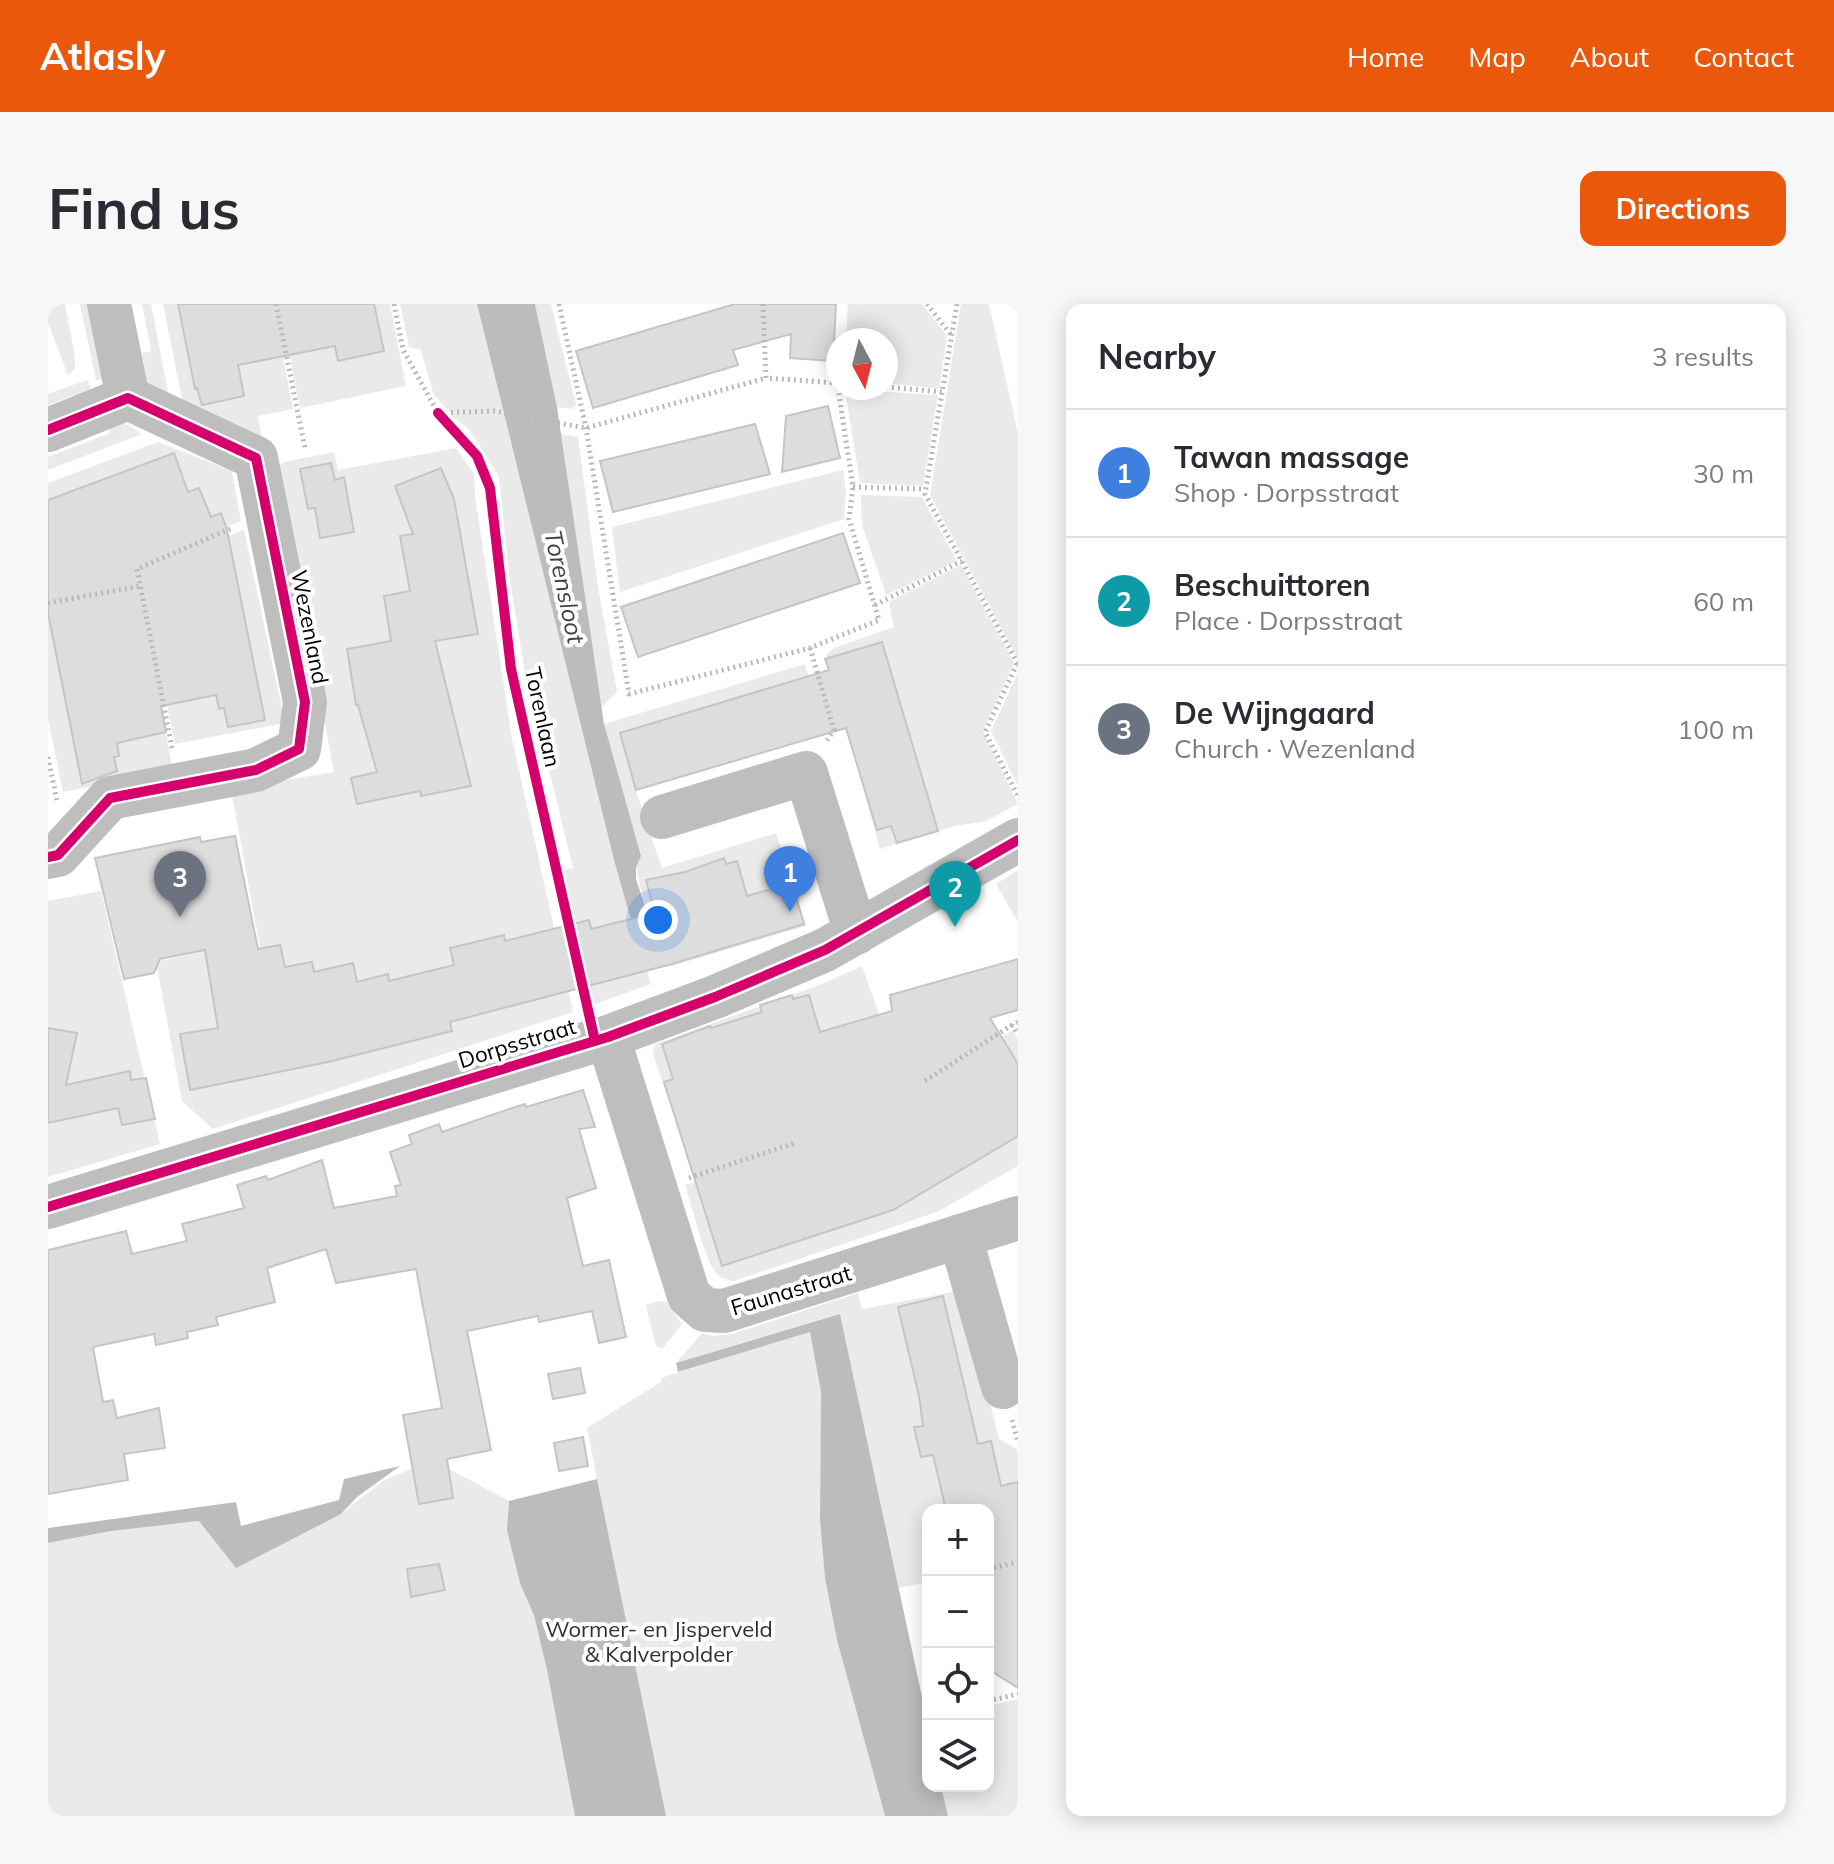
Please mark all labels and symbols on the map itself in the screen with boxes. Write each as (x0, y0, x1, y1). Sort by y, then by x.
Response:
north arrow (826, 328, 898, 400)
water label: Torensloot (538, 527, 592, 647)
street label: Wezenland (285, 568, 335, 686)
street label: Torenlaan (519, 664, 567, 770)
pin: 1 (764, 846, 816, 912)
pin: 3 (154, 851, 206, 917)
pin: 2 (929, 861, 981, 927)
your location (638, 900, 678, 940)
street label: Dorpsstraat (455, 1012, 580, 1074)
street label: Faunastraat (727, 1258, 855, 1322)
park label: Wormer- en Jisperveld & Kalverpolder (545, 1615, 773, 1668)

